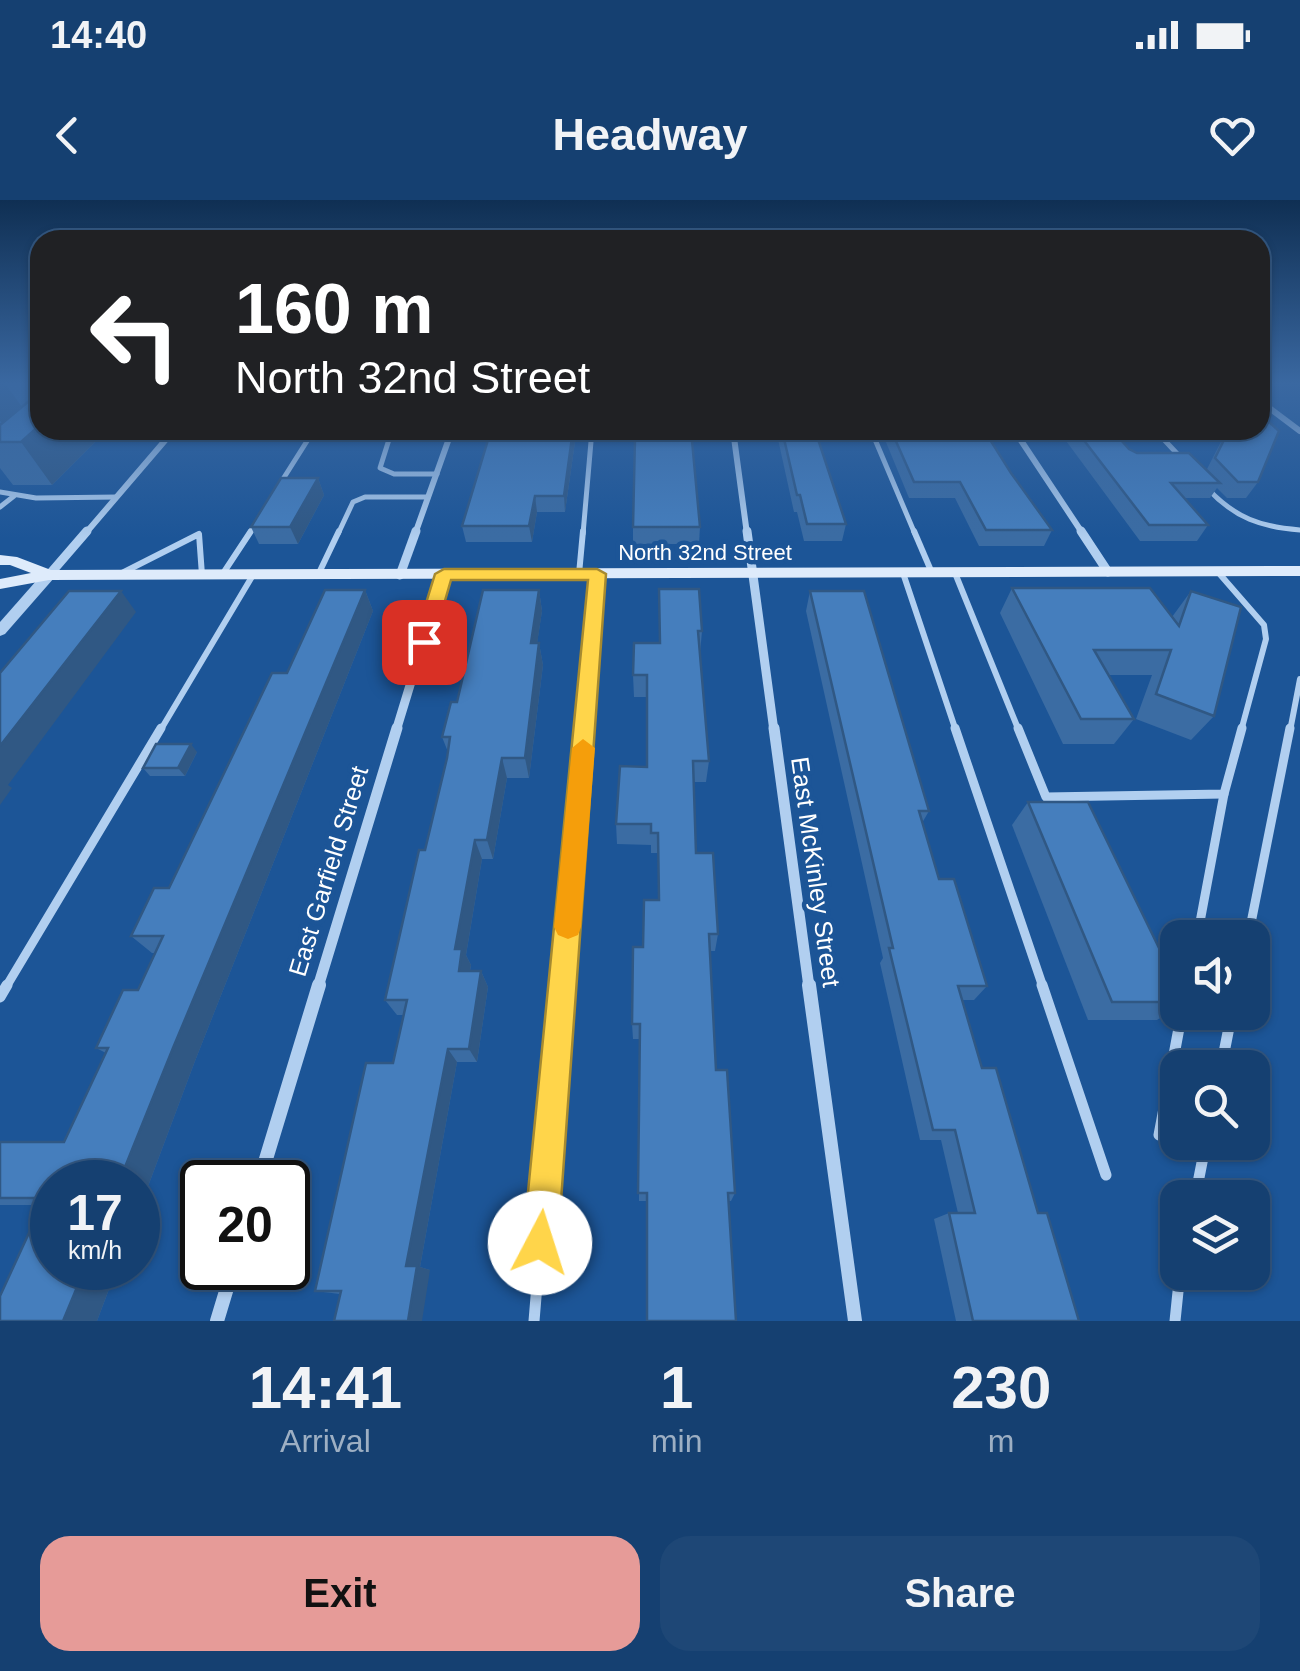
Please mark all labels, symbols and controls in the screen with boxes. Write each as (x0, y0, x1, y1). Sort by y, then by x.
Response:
text: 14:40 (50, 14, 147, 56)
icon: back (40, 108, 95, 163)
icon: heart (1205, 108, 1260, 163)
text: Headway (552, 109, 748, 160)
icon: left (70, 270, 200, 400)
text: 160 m (235, 270, 433, 348)
text: North 32nd Street (235, 352, 590, 403)
street label: North 32nd Street (618, 540, 792, 565)
pin (382, 600, 467, 685)
icon: arrive (397, 615, 452, 670)
street label: East McKinley Street (786, 755, 846, 989)
street label: East Garfield Street (283, 763, 373, 979)
map controls (1160, 920, 1270, 1290)
button: sound (1160, 920, 1270, 1030)
button: search (1160, 1050, 1270, 1160)
speed limit sign: 20 (180, 1160, 310, 1290)
button: layers (1160, 1180, 1270, 1290)
text: 17 (67, 1185, 123, 1241)
position arrow (488, 1191, 592, 1295)
text: km/h (68, 1236, 122, 1264)
text: 14:41 (249, 1354, 402, 1421)
text: 1 (660, 1354, 693, 1421)
text: 230 (951, 1354, 1051, 1421)
text: Arrival (280, 1423, 371, 1459)
text: min (651, 1423, 702, 1459)
text: m (988, 1423, 1015, 1459)
button: Exit (40, 1536, 640, 1651)
button: Share (660, 1536, 1260, 1651)

